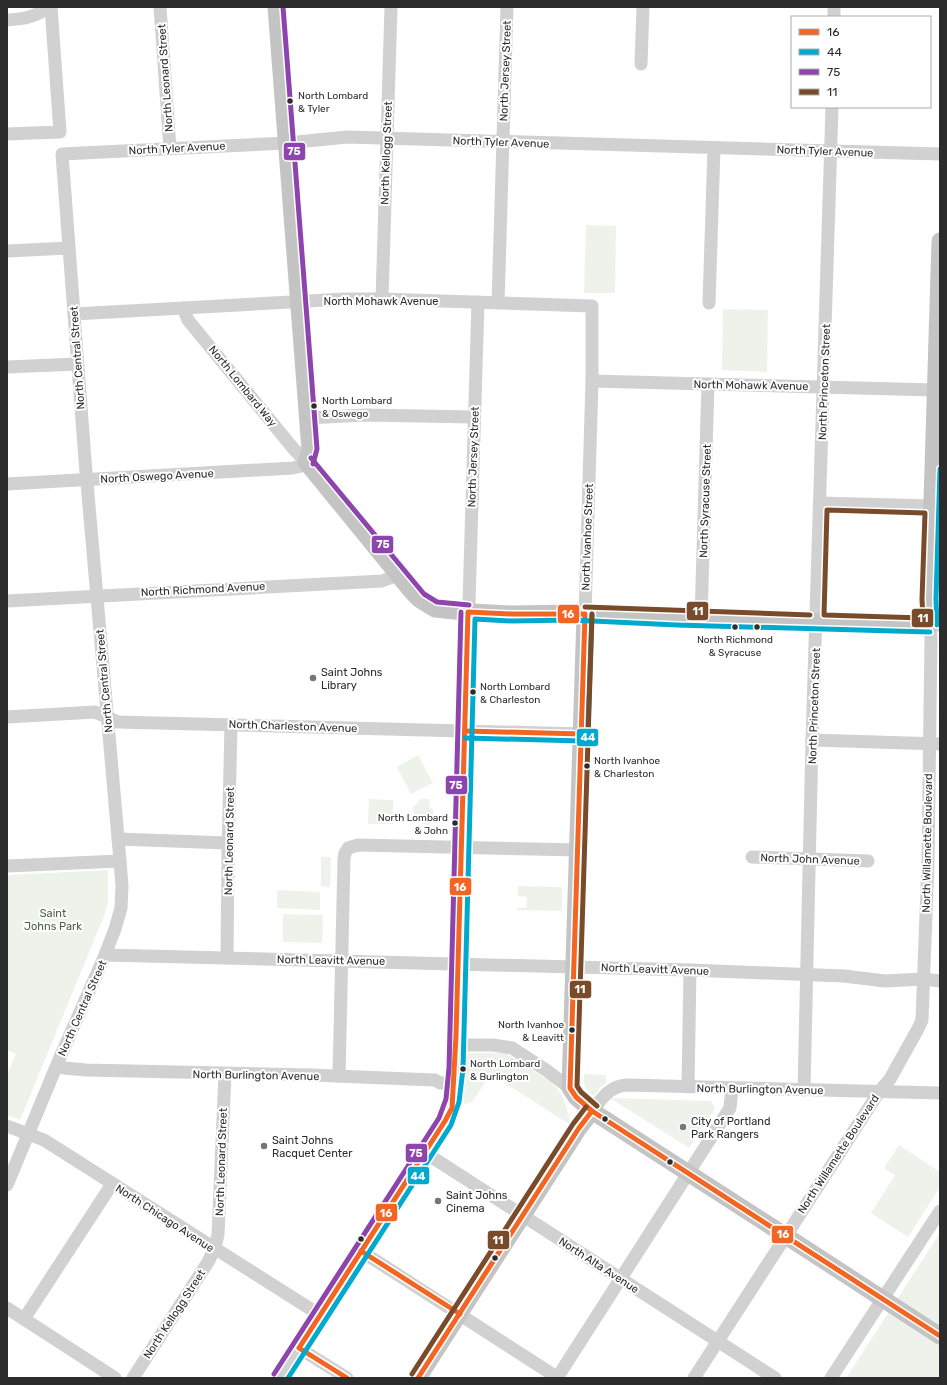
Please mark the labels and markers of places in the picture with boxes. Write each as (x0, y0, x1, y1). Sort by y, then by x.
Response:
place label: North Lombard & Tyler (298, 90, 368, 115)
marker: North Lombard & Tyler (285, 96, 295, 106)
place label: North Lombard & Oswego (322, 395, 392, 420)
marker: North Lombard & Oswego (309, 401, 319, 411)
marker: North Richmond & Syracuse (730, 622, 740, 632)
unlabelled marker (752, 622, 762, 632)
place label: North Richmond & Syracuse (697, 634, 773, 659)
place label: Saint Johns Library (321, 666, 383, 692)
marker: Saint Johns Library (308, 673, 318, 683)
place label: North Lombard & Charleston (480, 681, 550, 706)
marker: North Lombard & Charleston (468, 687, 478, 697)
place label: North Ivanhoe & Charleston (594, 755, 660, 780)
marker: North Ivanhoe & Charleston (582, 761, 592, 771)
place label: North Lombard & John (378, 812, 448, 837)
marker: North Lombard & John (450, 818, 460, 828)
place label: North Ivanhoe & Leavitt (498, 1019, 564, 1044)
marker: North Ivanhoe & Leavitt (567, 1025, 577, 1035)
place label: North Lombard & Burlington (470, 1058, 540, 1083)
marker: North Lombard & Burlington (458, 1064, 468, 1074)
unlabelled marker (600, 1114, 610, 1124)
place label: City of Portland Park Rangers (691, 1115, 770, 1141)
marker: City of Portland Park Rangers (678, 1122, 688, 1132)
place label: Saint Johns Racquet Center (272, 1134, 353, 1160)
marker: Saint Johns Racquet Center (259, 1141, 269, 1151)
unlabelled marker (665, 1157, 675, 1167)
place label: Saint Johns Cinema (446, 1189, 508, 1215)
marker: Saint Johns Cinema (433, 1196, 443, 1206)
unlabelled marker (356, 1234, 366, 1244)
unlabelled marker (490, 1253, 500, 1263)

